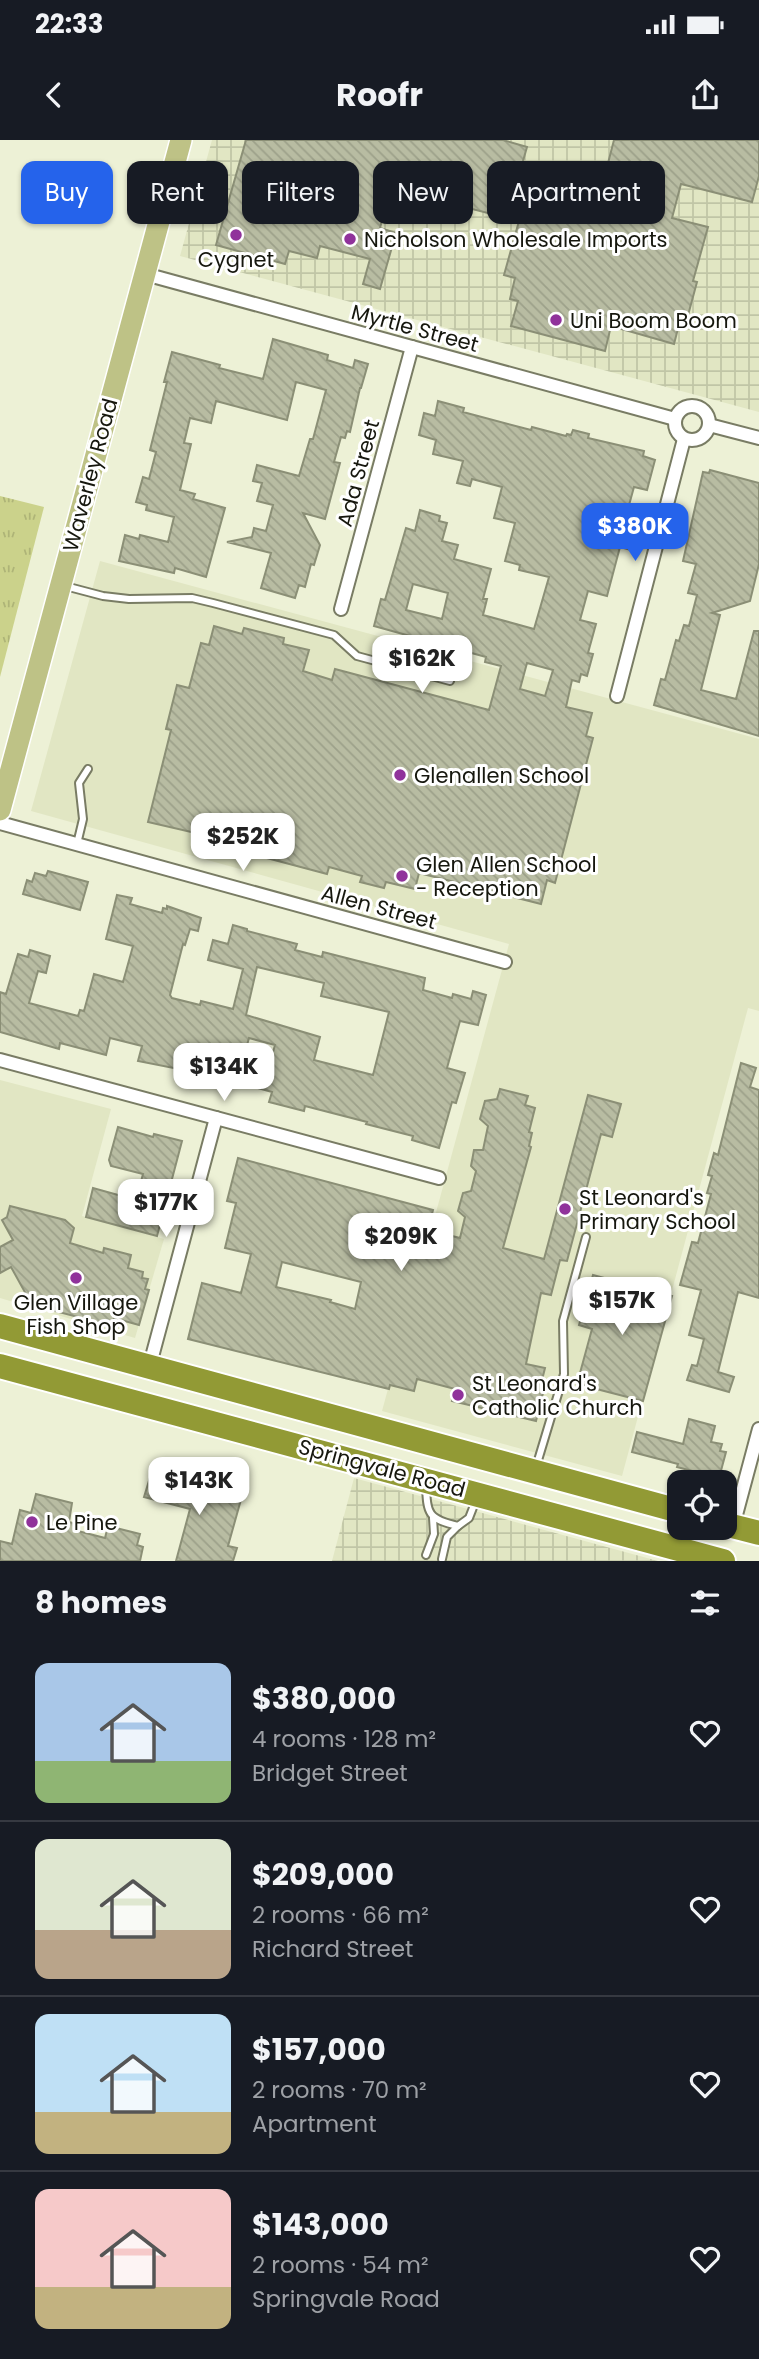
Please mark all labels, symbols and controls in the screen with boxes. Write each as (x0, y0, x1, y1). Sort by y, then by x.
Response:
text: 22:33 (35, 6, 104, 42)
text: Roofr (336, 72, 423, 117)
icon: back (35, 76, 73, 114)
icon: share (686, 76, 724, 114)
chip: Buy (21, 161, 113, 224)
chip: Rent (127, 161, 228, 224)
chip: Filters (242, 161, 359, 224)
chip: New (373, 161, 473, 224)
chip: Apartment (487, 161, 665, 224)
place label: Nicholson Wholesale Imports (364, 225, 668, 254)
marker: Cygnet (228, 227, 244, 243)
marker: Nicholson Wholesale Imports (342, 231, 358, 247)
place label: Cygnet (198, 245, 274, 274)
street label: Myrtle Street (348, 297, 482, 359)
place label: Uni Boom Boom (570, 306, 737, 335)
marker: Uni Boom Boom (548, 312, 564, 328)
street label: Waverley Road (56, 395, 124, 555)
street label: Ada Street (330, 416, 386, 530)
pin: $380K (586, 504, 684, 563)
text: $380K (598, 510, 672, 542)
pin: $162K (373, 636, 471, 695)
text: $162K (388, 642, 456, 674)
place label: Glenallen School (414, 761, 589, 790)
marker: Glenallen School (392, 767, 408, 783)
pin: $252K (194, 814, 292, 873)
text: $252K (207, 820, 279, 852)
place label: Glen Allen School - Reception (416, 850, 597, 903)
marker: Glen Allen School - Reception (394, 868, 410, 884)
street label: Allen Street (318, 878, 440, 936)
pin: $134K (175, 1044, 273, 1103)
text: $134K (189, 1050, 259, 1082)
pin: $177K (117, 1180, 215, 1239)
place label: St Leonard's Primary School (579, 1183, 736, 1236)
text: $177K (134, 1186, 198, 1218)
marker: St Leonard's Primary School (557, 1201, 573, 1217)
pin: $209K (352, 1214, 450, 1273)
text: $209K (364, 1220, 438, 1252)
marker: Glen Village Fish Shop (68, 1270, 84, 1286)
pin: $157K (573, 1278, 671, 1337)
text: $157K (588, 1284, 656, 1316)
place label: Glen Village Fish Shop (14, 1288, 138, 1341)
place label: St Leonard's Catholic Church (472, 1369, 643, 1422)
marker: St Leonard's Catholic Church (450, 1387, 466, 1403)
street label: Springvale Road (295, 1432, 469, 1504)
pin: $143K (150, 1458, 248, 1517)
text: $143K (164, 1464, 234, 1496)
map controls (667, 1470, 737, 1540)
button: locate (667, 1470, 737, 1540)
place label: Le Pine (46, 1508, 117, 1537)
marker: Le Pine (24, 1514, 40, 1530)
text: 8 homes (35, 1581, 167, 1624)
icon: filters (686, 1584, 724, 1622)
text: $380,000 (252, 1677, 396, 1720)
icon: home (91, 1691, 175, 1775)
icon: heart (686, 1714, 724, 1752)
text: 4 rooms · 128 m² (252, 1723, 436, 1755)
text: Bridget Street (252, 1757, 408, 1789)
text: $209,000 (252, 1853, 394, 1896)
icon: home (91, 1867, 175, 1951)
icon: heart (686, 1890, 724, 1928)
text: 2 rooms · 66 m² (252, 1899, 429, 1931)
text: Richard Street (252, 1933, 413, 1965)
text: $157,000 (252, 2028, 386, 2071)
icon: home (91, 2042, 175, 2126)
icon: heart (686, 2065, 724, 2103)
text: 2 rooms · 70 m² (252, 2074, 427, 2106)
text: Apartment (252, 2108, 377, 2140)
text: $143,000 (252, 2203, 389, 2246)
icon: home (91, 2217, 175, 2301)
icon: heart (686, 2240, 724, 2278)
text: 2 rooms · 54 m² (252, 2249, 429, 2281)
text: Springvale Road (252, 2283, 440, 2315)

